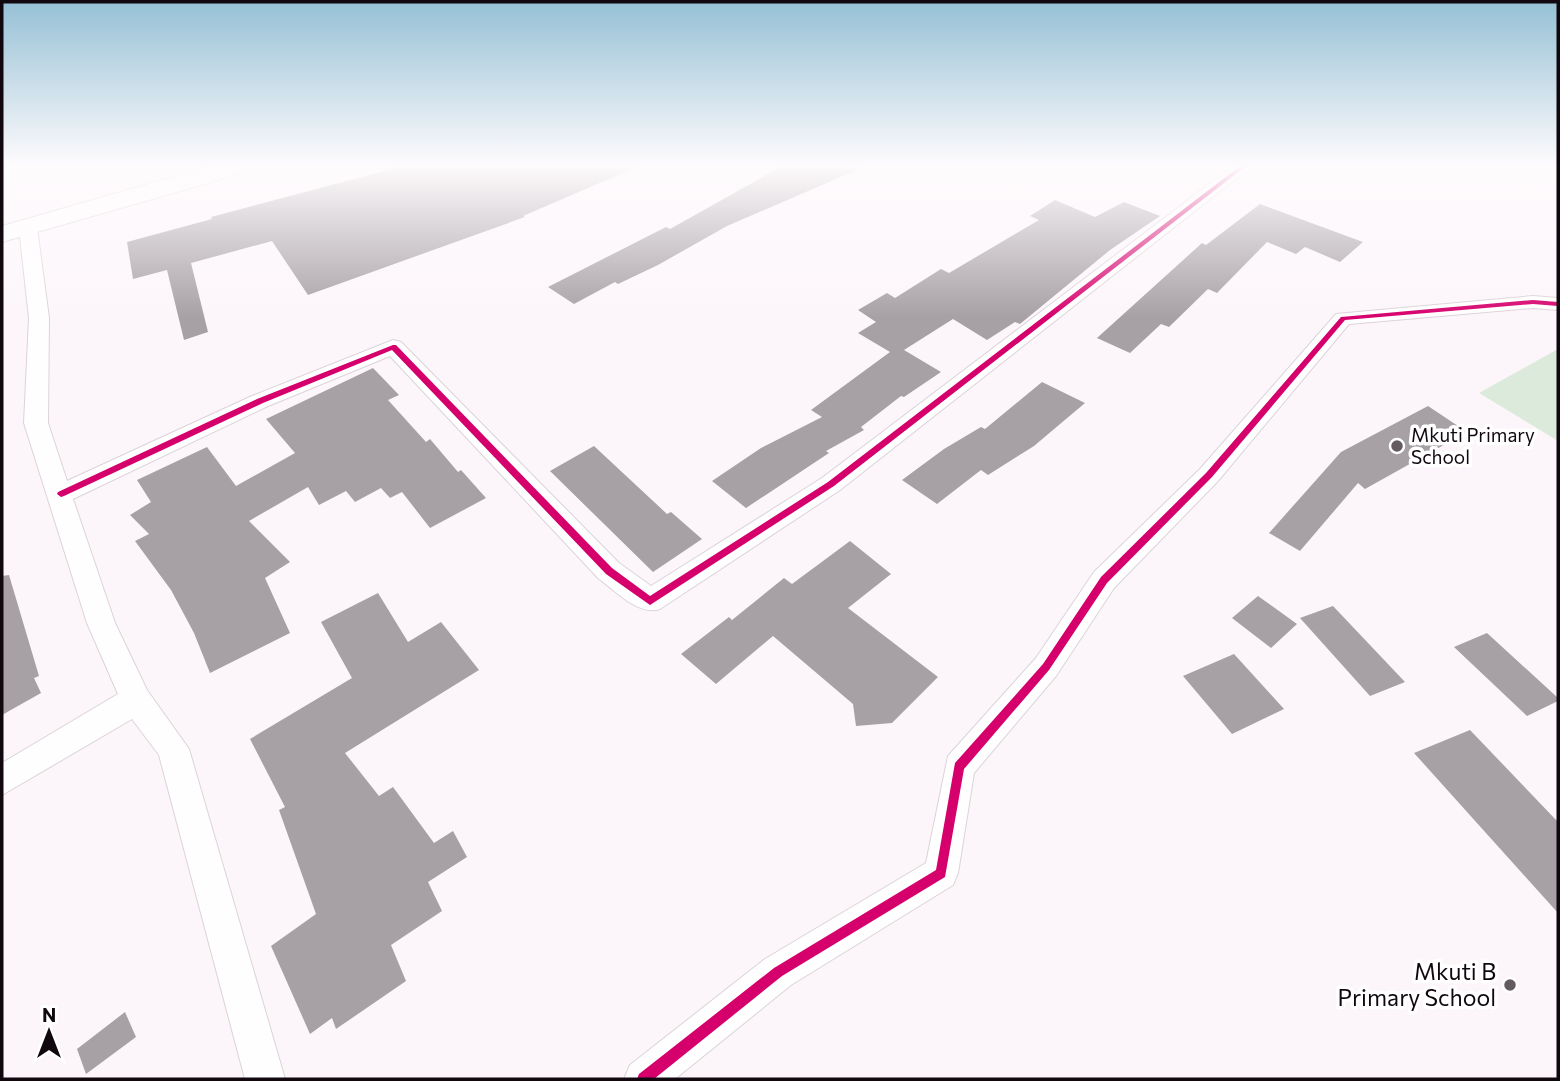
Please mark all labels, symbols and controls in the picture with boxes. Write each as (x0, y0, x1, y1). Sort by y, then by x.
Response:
place label: Mkuti Primary School (1411, 423, 1535, 468)
marker: Mkuti Primary School (1389, 438, 1405, 454)
place label: Mkuti B Primary School (1338, 957, 1496, 1011)
marker: Mkuti B Primary School (1502, 977, 1518, 993)
north arrow (14, 997, 84, 1067)
text: N (42, 1003, 56, 1026)

